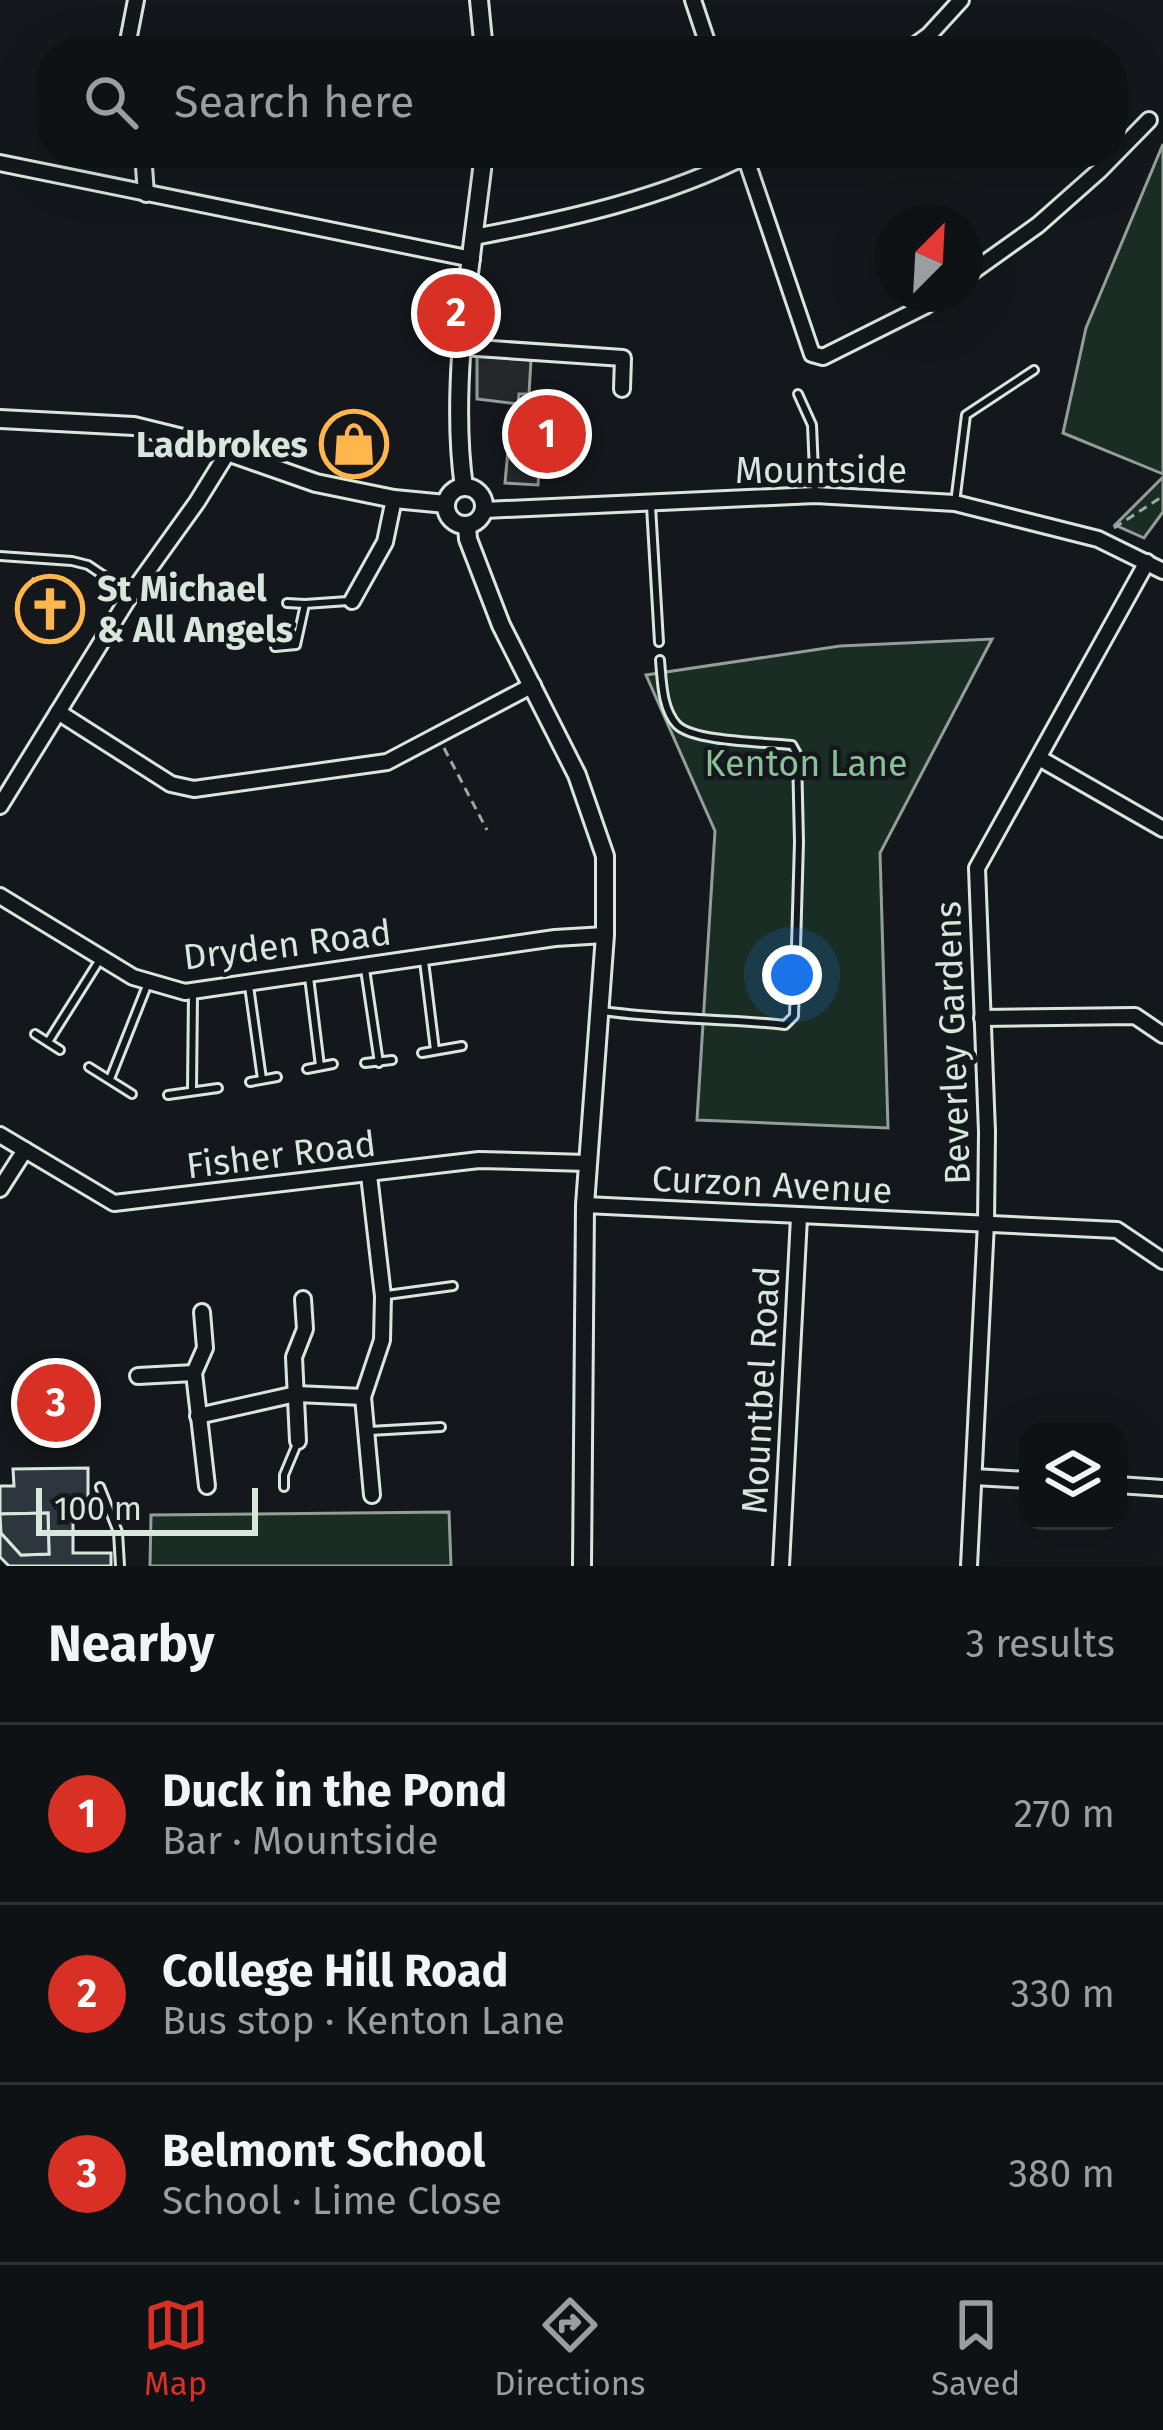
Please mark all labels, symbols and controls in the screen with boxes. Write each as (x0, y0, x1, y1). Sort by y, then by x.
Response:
search box (36, 36, 1127, 168)
icon: search (78, 69, 144, 135)
text: Search here (174, 75, 414, 129)
north arrow (875, 204, 983, 312)
pin: 2 (417, 268, 495, 358)
pin: 1 (508, 389, 586, 479)
shop icon: Ladbrokes (319, 409, 389, 479)
place label: Ladbrokes (136, 423, 308, 467)
street label: Mountside (735, 449, 907, 493)
place label: St Michael & All Angels (97, 567, 293, 652)
church icon: St Michael & All Angels (15, 574, 85, 644)
park label: Kenton Lane (704, 742, 908, 786)
street label: Beverley Gardens (926, 900, 980, 1186)
street label: Dryden Road (180, 910, 394, 980)
your location (762, 945, 822, 1005)
street label: Fisher Road (184, 1122, 378, 1188)
street label: Curzon Avenue (651, 1157, 893, 1213)
street label: Mountbel Road (733, 1265, 789, 1515)
pin: 3 (17, 1358, 95, 1448)
map controls (1019, 1422, 1127, 1530)
button: layers (1019, 1422, 1127, 1530)
scale bar (36, 1482, 258, 1535)
text: 100 m (54, 1489, 142, 1529)
text: Nearby (48, 1613, 214, 1675)
text: 3 results (965, 1621, 1115, 1667)
text: Duck in the Pond (162, 1764, 507, 1818)
text: 1 (78, 1791, 96, 1837)
text: 270 m (1014, 1791, 1115, 1837)
text: Bar · Mountside (162, 1818, 439, 1864)
text: College Hill Road (162, 1944, 509, 1998)
text: 2 (77, 1971, 97, 2017)
text: 330 m (1011, 1971, 1115, 2017)
text: Bus stop · Kenton Lane (162, 1998, 565, 2044)
text: Belmont School (162, 2124, 485, 2178)
text: 3 (77, 2151, 97, 2197)
text: 380 m (1009, 2151, 1115, 2197)
text: School · Lime Close (162, 2178, 502, 2224)
tab: Map (143, 2292, 209, 2404)
tab: Directions (494, 2292, 646, 2404)
tab: Saved (931, 2292, 1020, 2404)

